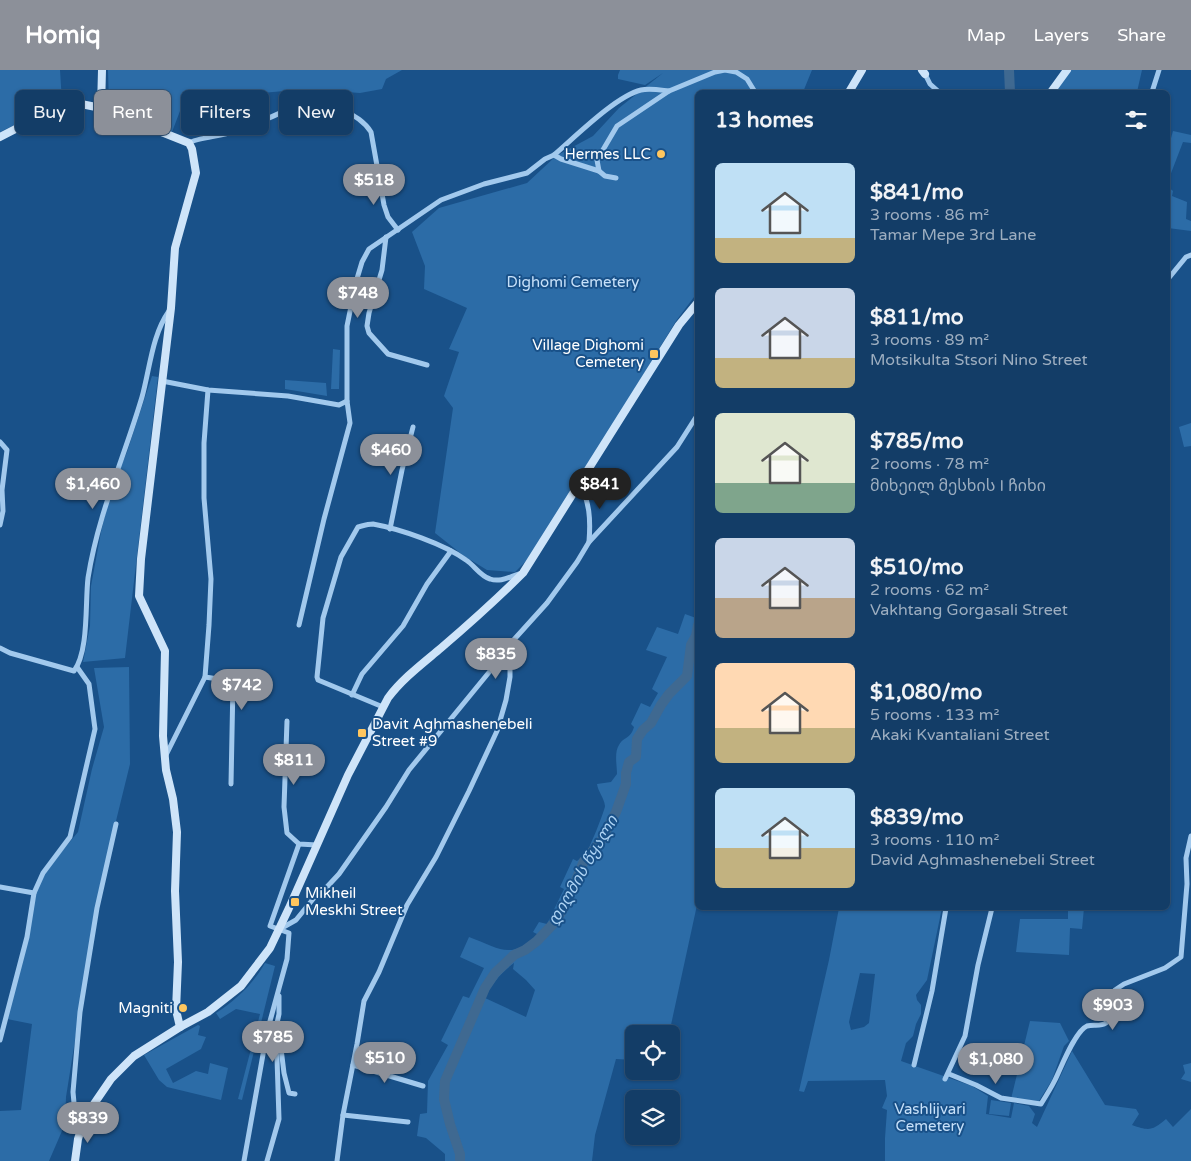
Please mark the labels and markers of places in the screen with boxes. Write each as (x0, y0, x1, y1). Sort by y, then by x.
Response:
place label: Hermes LLC (565, 145, 651, 163)
marker: Hermes LLC (655, 148, 667, 160)
pin: $518 (344, 164, 404, 206)
pin: $748 (328, 276, 388, 319)
place label: Village Dighomi Cemetery (532, 336, 644, 371)
marker: Village Dighomi Cemetery (648, 348, 660, 360)
pin: $460 (361, 434, 421, 476)
pin: $1,460 (52, 468, 134, 510)
pin: $841 (570, 468, 630, 510)
pin: $835 (466, 638, 526, 680)
pin: $742 (212, 668, 272, 711)
place label: Davit Aghmashenebeli Street #9 (372, 715, 532, 750)
marker: Davit Aghmashenebeli Street #9 (356, 727, 368, 739)
pin: $811 (264, 744, 324, 786)
place label: Mikheil Meskhi Street (305, 884, 403, 919)
marker: Mikheil Meskhi Street (289, 896, 301, 908)
pin: $903 (1083, 988, 1143, 1031)
place label: Magniti (118, 999, 173, 1017)
marker: Magniti (177, 1002, 189, 1014)
pin: $785 (243, 1020, 303, 1063)
pin: $510 (355, 1042, 415, 1084)
pin: $1,080 (955, 1042, 1037, 1085)
pin: $839 (58, 1102, 118, 1144)

